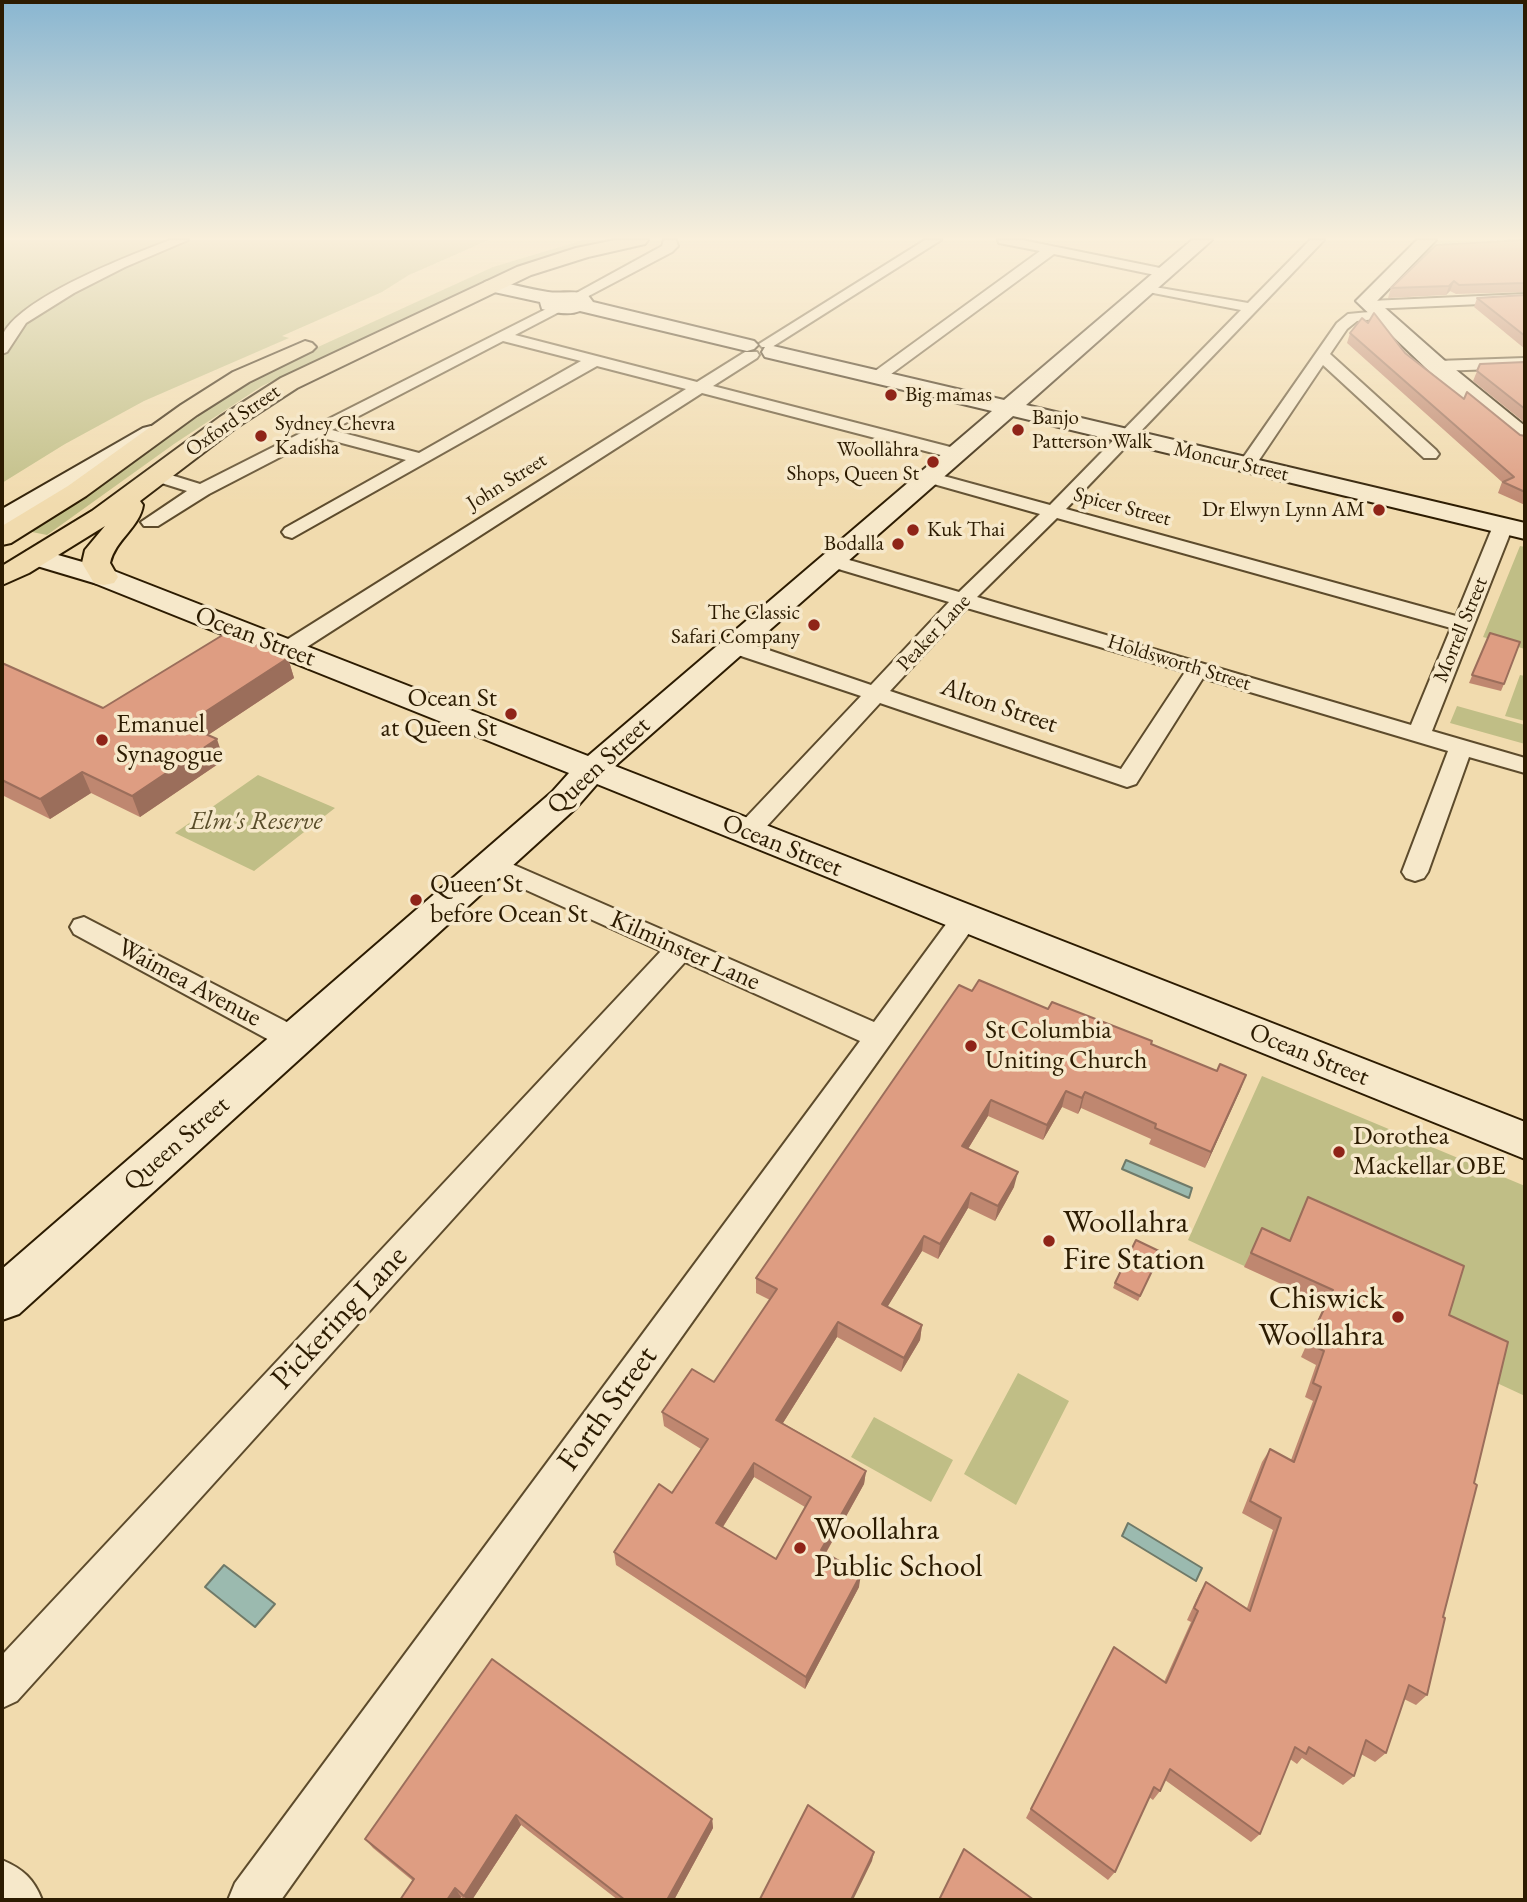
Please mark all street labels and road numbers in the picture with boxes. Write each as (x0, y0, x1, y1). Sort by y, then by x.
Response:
street label: Oxford Street (181, 379, 285, 463)
street label: Moncur Street (1171, 437, 1291, 487)
street label: John Street (462, 448, 552, 516)
street label: Spicer Street (1071, 482, 1173, 532)
street label: Morrell Street (1428, 574, 1494, 686)
street label: Peaker Lane (892, 589, 976, 677)
street label: Ocean Street (190, 600, 320, 674)
street label: Holdsworth Street (1104, 629, 1254, 697)
street label: Alton Street (937, 672, 1061, 740)
street label: Queen Street (541, 710, 657, 822)
street label: Ocean Street (718, 808, 846, 884)
street label: Kilminster Lane (605, 904, 765, 998)
street label: Waimea Avenue (112, 932, 266, 1034)
street label: Ocean Street (1245, 1017, 1373, 1093)
street label: Queen Street (118, 1090, 236, 1198)
street label: Pickering Lane (264, 1238, 416, 1398)
street label: Forth Street (550, 1339, 666, 1479)

